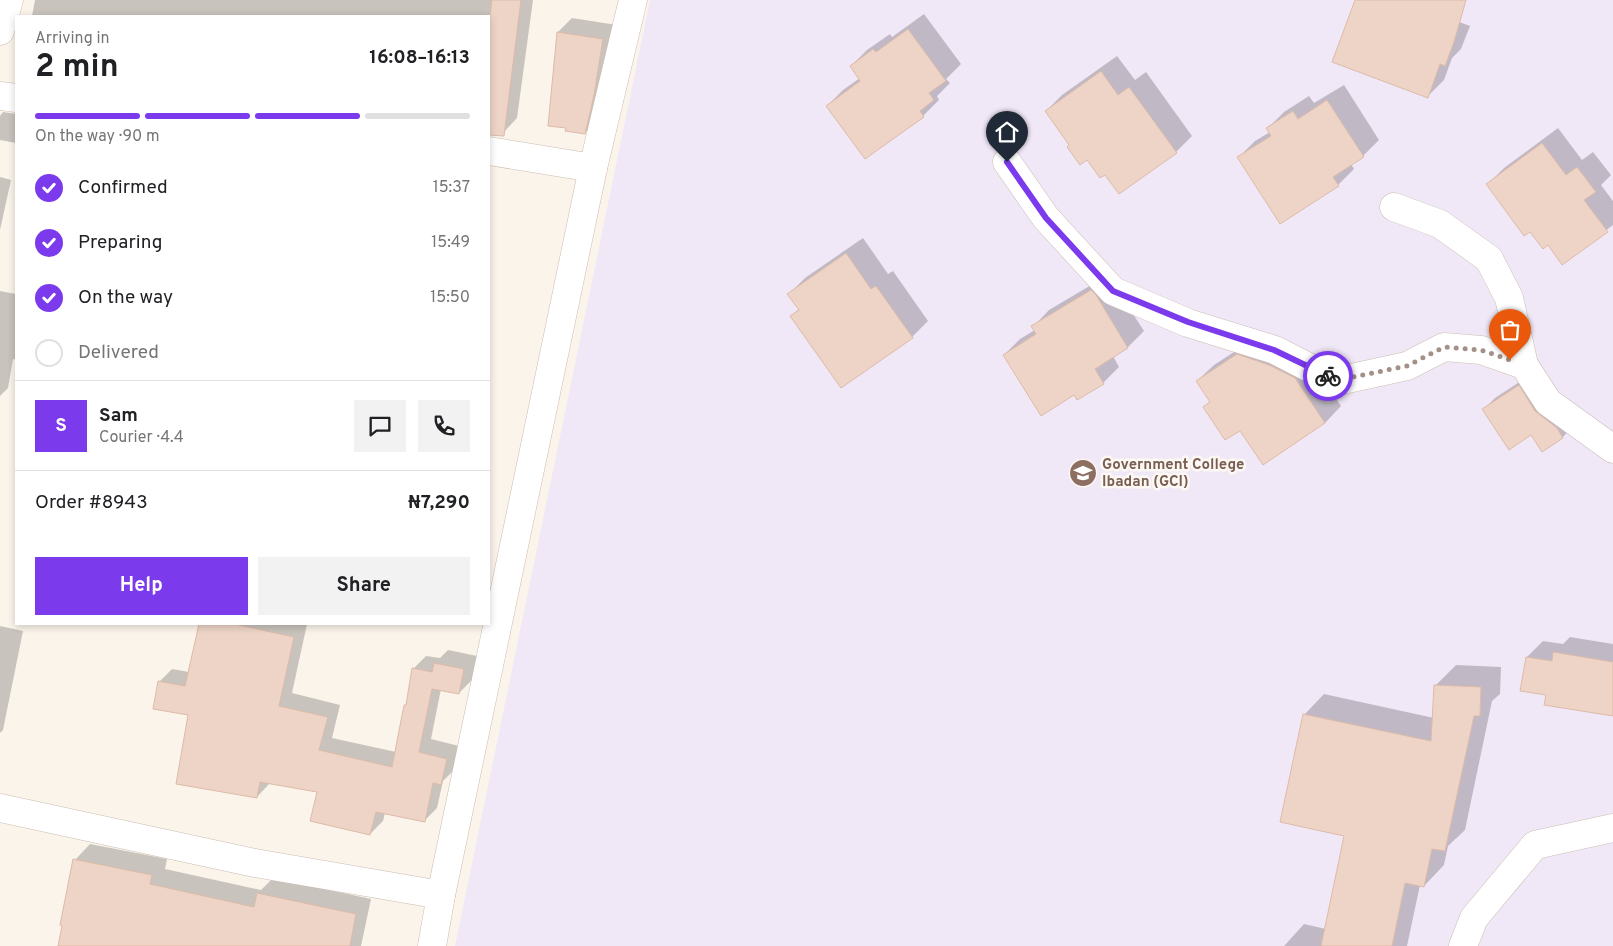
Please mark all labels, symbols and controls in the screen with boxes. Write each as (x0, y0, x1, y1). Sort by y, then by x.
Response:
text: Arriving in (35, 29, 110, 49)
text: 16:08–16:13 (369, 46, 470, 70)
text: 2 min (35, 48, 119, 88)
pin (986, 111, 1028, 162)
icon: home (993, 118, 1021, 146)
text: On the way · 90 m (35, 127, 160, 147)
icon: check (35, 174, 63, 202)
text: Confirmed (78, 176, 168, 200)
text: 15:37 (433, 178, 470, 198)
icon: check (35, 229, 63, 257)
text: Preparing (78, 231, 162, 255)
text: 15:49 (431, 233, 470, 253)
icon: check (35, 284, 63, 312)
text: On the way (78, 286, 173, 310)
text: 15:50 (430, 288, 470, 308)
pin (1489, 309, 1531, 360)
icon: bag (1496, 316, 1524, 344)
text: Delivered (78, 341, 159, 365)
courier (1303, 351, 1353, 401)
icon: bike (1314, 362, 1342, 390)
button: chat (354, 400, 406, 452)
button: phone (418, 400, 470, 452)
text: Sam (99, 404, 138, 428)
text: S (55, 414, 67, 438)
text: Courier · 4.4 (99, 428, 184, 448)
place label: Government College Ibadan (GCI) (1102, 456, 1244, 492)
school or university icon: Government College Ibadan (GCI) (1068, 458, 1098, 488)
text: Order #8943 (35, 491, 148, 515)
text: ₦7,290 (408, 491, 470, 515)
button: Help (35, 557, 248, 615)
button: Share (258, 557, 470, 615)

